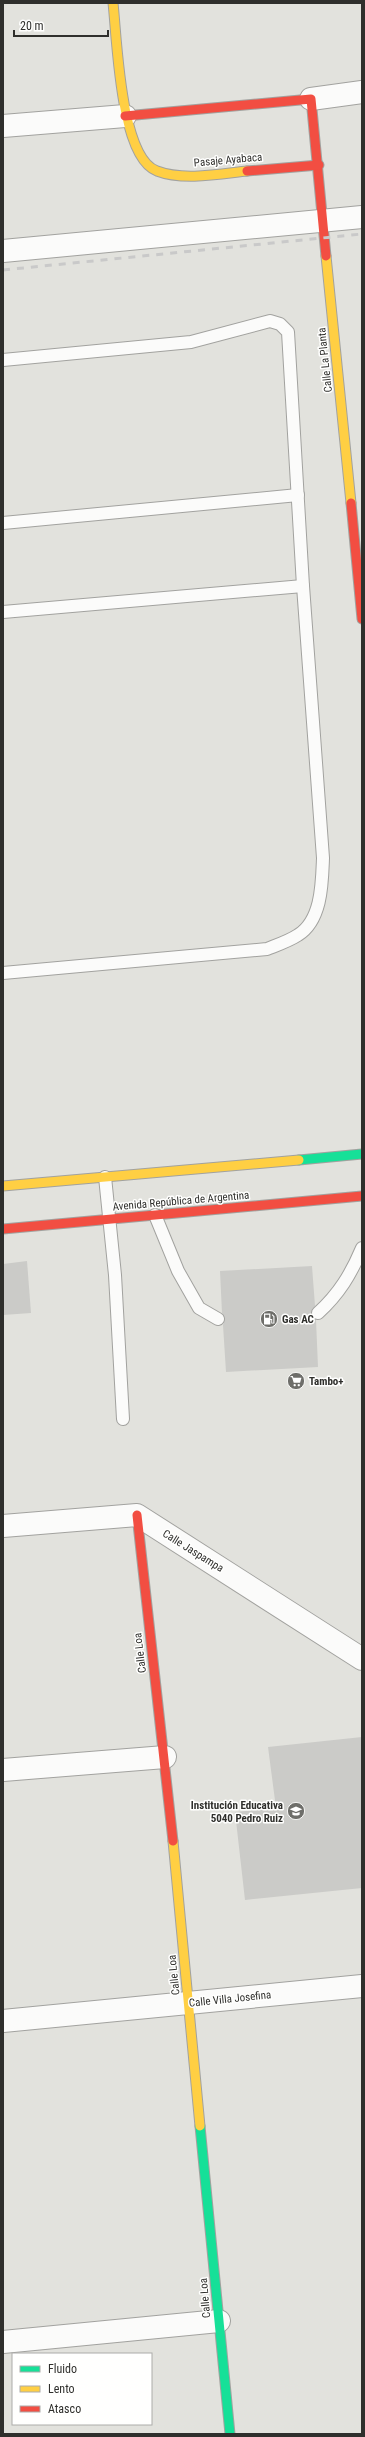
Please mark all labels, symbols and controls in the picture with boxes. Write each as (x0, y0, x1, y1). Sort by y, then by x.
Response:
scale bar (14, 12, 108, 38)
text: 20 m (20, 19, 44, 33)
street label: Pasaje Ayabaca (193, 151, 263, 169)
street label: Calle La Planta (315, 327, 335, 393)
street label: Avenida República de Argentina (112, 1189, 250, 1213)
fuel station icon: Gas AC (259, 1309, 279, 1329)
place label: Gas AC (282, 1313, 314, 1326)
supermarket icon: Tambo+ (286, 1371, 306, 1391)
place label: Tambo+ (309, 1375, 344, 1388)
street label: Calle Jaspampa (160, 1527, 226, 1575)
street label: Calle Loa (131, 1632, 149, 1674)
place label: Institución Educativa 5040 Pedro Ruiz (191, 1799, 283, 1825)
school or university icon: Institución Educativa 5040 Pedro Ruiz (286, 1801, 306, 1821)
street label: Calle Loa (165, 1954, 183, 1996)
street label: Calle Villa Josefina (188, 1988, 272, 2010)
street label: Calle Loa (197, 2277, 213, 2319)
legend (12, 2353, 152, 2425)
text: Fluido (48, 2362, 77, 2376)
text: Lento (48, 2382, 75, 2396)
text: Atasco (48, 2402, 81, 2416)

